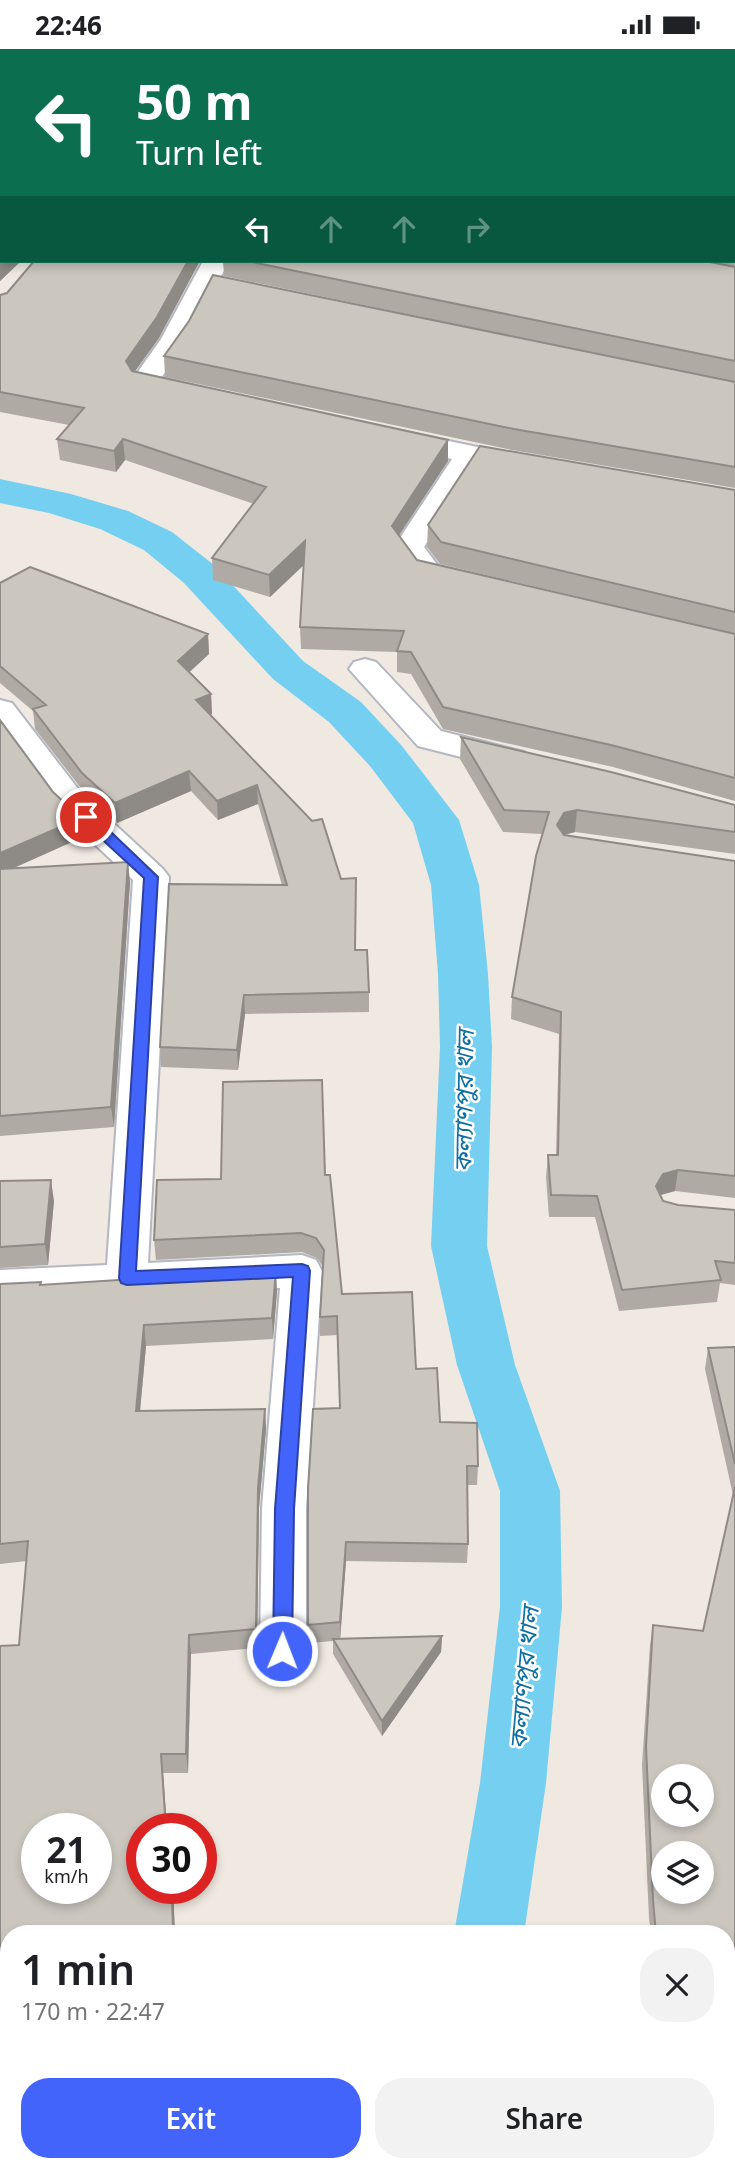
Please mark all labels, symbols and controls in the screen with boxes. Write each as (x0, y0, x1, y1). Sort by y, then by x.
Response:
text: 22:46 (35, 7, 102, 43)
text: 50 m (136, 68, 253, 134)
icon: left (21, 77, 112, 168)
text: Turn left (136, 131, 262, 174)
icon: left (239, 210, 277, 248)
icon: ahead (312, 210, 350, 248)
icon: ahead (385, 210, 423, 248)
icon: right (458, 210, 496, 248)
pin (56, 787, 116, 847)
icon: arrive (67, 798, 105, 836)
water label: কল্যাণপুর খাল (445, 1025, 481, 1172)
water label: কল্যাণপুর খাল (500, 1601, 546, 1750)
position arrow (245, 1614, 319, 1688)
map controls (651, 1764, 714, 1904)
button: search (651, 1764, 714, 1827)
speed limit sign: 30 (126, 1813, 217, 1904)
text: 21 (46, 1826, 87, 1873)
button: layers (651, 1841, 714, 1904)
text: km/h (44, 1864, 89, 1888)
text: 1 min (21, 1940, 135, 1997)
button: close (640, 1948, 714, 2022)
text: 170 m · 22:47 (21, 1995, 165, 2027)
button: Exit (21, 2078, 361, 2158)
button: Share (375, 2078, 714, 2158)

